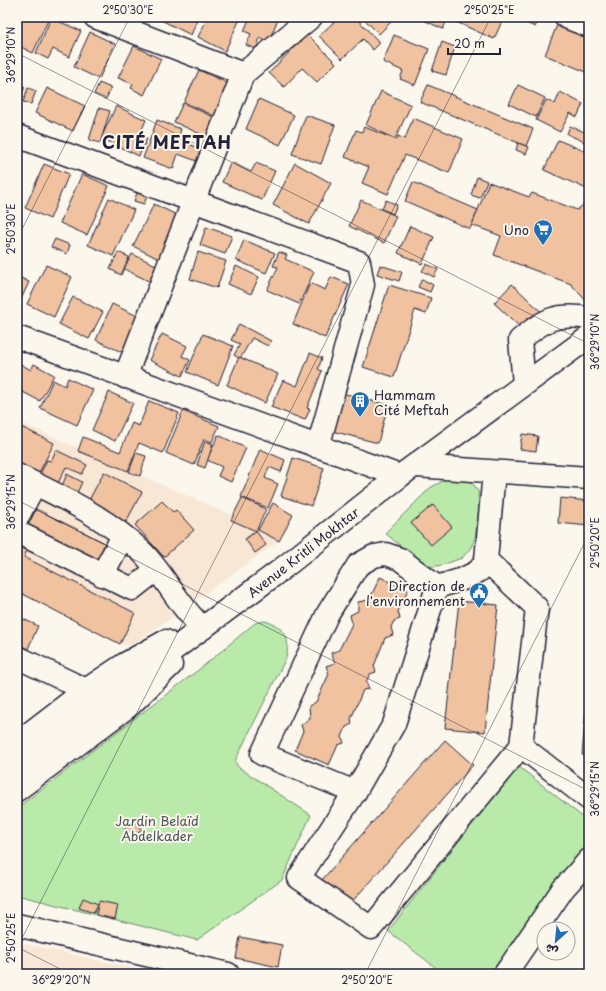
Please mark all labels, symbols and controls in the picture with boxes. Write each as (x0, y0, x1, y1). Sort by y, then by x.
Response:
text: 2°50'30"E (102, 2, 154, 17)
text: 2°50'25"E (464, 2, 514, 17)
text: 36°29'10"N (3, 27, 18, 83)
scale bar (448, 30, 500, 56)
text: 20 m (454, 34, 485, 52)
district label: CITÉ MEFTAH (102, 129, 232, 155)
text: 2°50'30"E (3, 203, 18, 255)
supermarket icon: Uno (532, 218, 554, 246)
place label: Uno (504, 220, 529, 239)
text: 36°29'10"N (587, 314, 602, 370)
place label: Hammam Cité Meftah (374, 385, 449, 419)
building icon: Hammam Cité Meftah (349, 390, 371, 418)
text: 36°29'15"N (3, 474, 18, 530)
street label: Avenue Kritli Mokhtar (243, 502, 363, 602)
text: 2°50'20"E (587, 517, 602, 569)
place label: Direction de l'environnement (366, 576, 465, 610)
public building icon: Direction de l'environnement (468, 581, 490, 609)
text: 36°29'15"N (587, 761, 602, 817)
park label: Jardin Belaïd Abdelkader (115, 811, 199, 845)
text: 2°50'25"E (3, 913, 18, 963)
north arrow (536, 921, 576, 961)
text: ش (542, 940, 560, 961)
text: 36°29'20"N (32, 972, 91, 987)
text: 2°50'20"E (341, 972, 393, 987)

